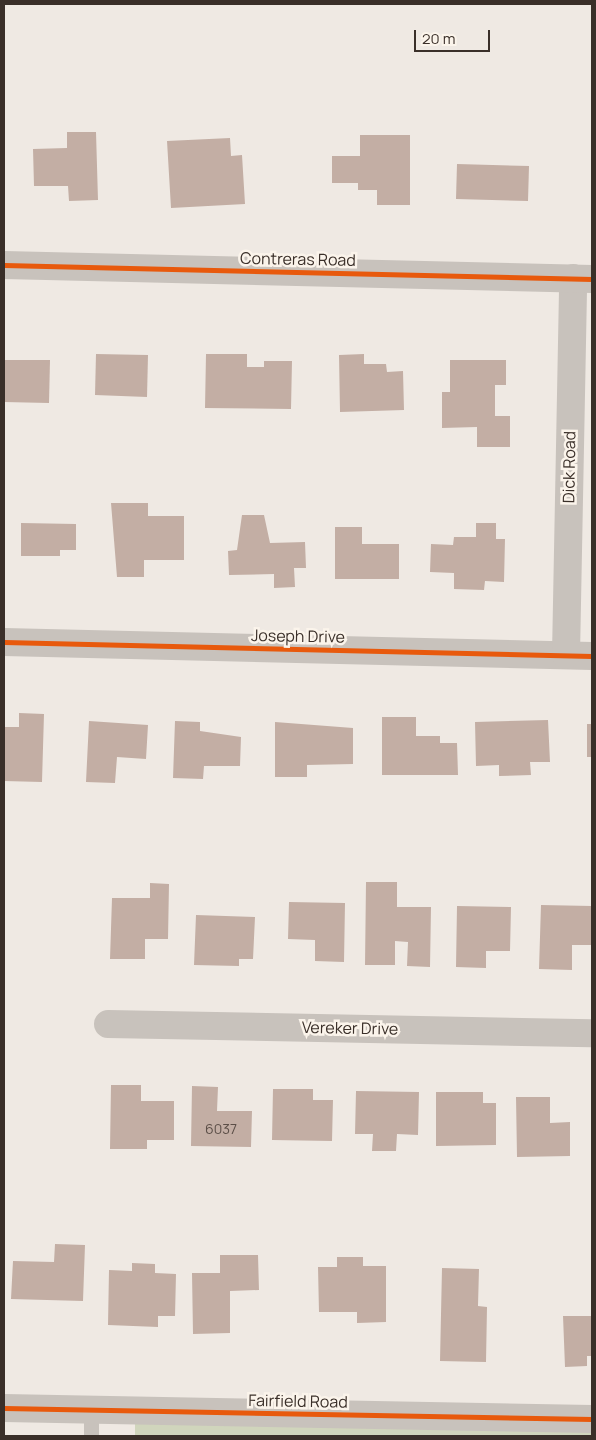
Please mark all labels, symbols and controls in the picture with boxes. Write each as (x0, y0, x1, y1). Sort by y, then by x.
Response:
scale bar (416, 20, 492, 52)
text: 20 m (422, 28, 455, 49)
street label: Contreras Road (240, 248, 356, 270)
street label: Dick Road (559, 431, 579, 503)
street label: Joseph Drive (251, 626, 345, 646)
street label: Vereker Drive (302, 1018, 398, 1038)
house number: 6037 (205, 1121, 237, 1137)
street label: Fairfield Road (248, 1391, 348, 1411)

